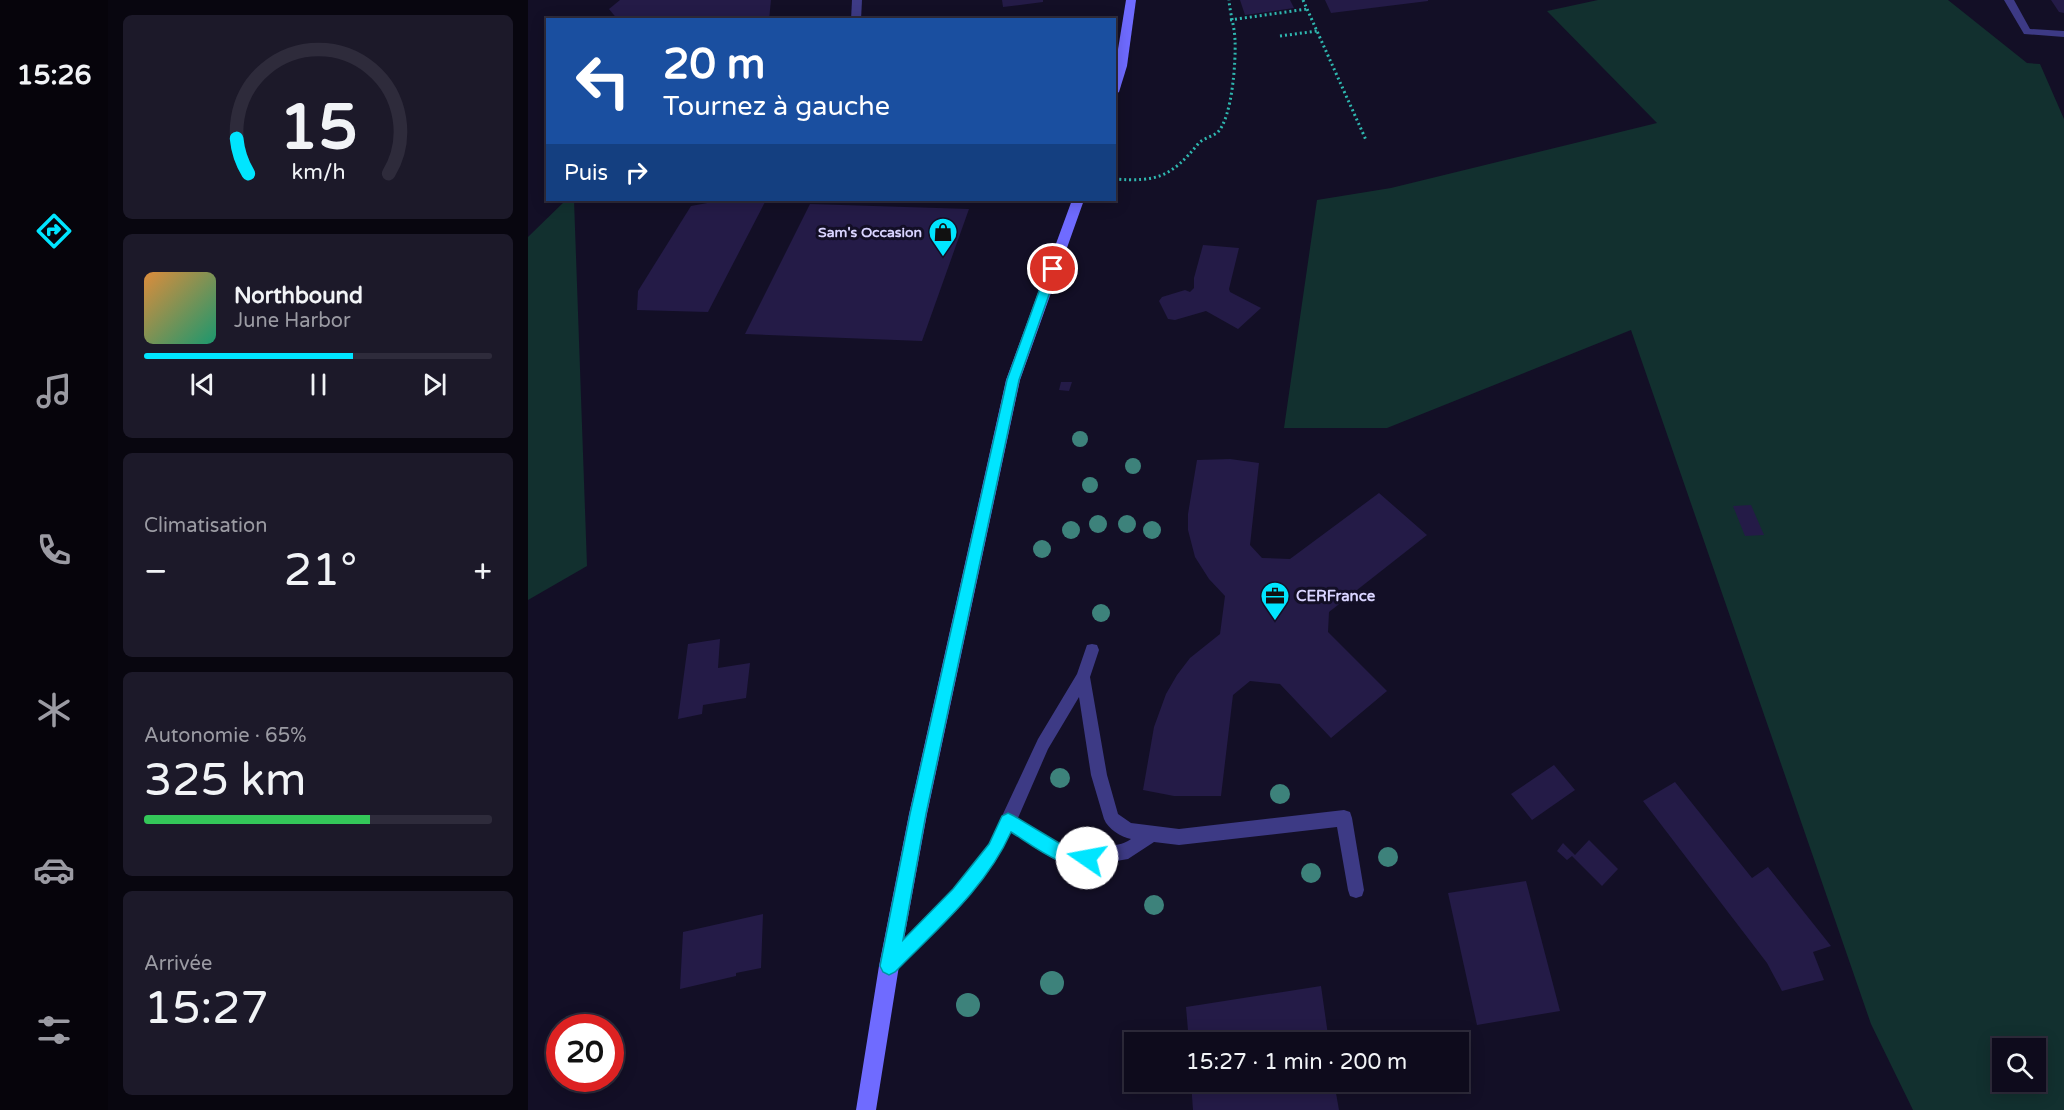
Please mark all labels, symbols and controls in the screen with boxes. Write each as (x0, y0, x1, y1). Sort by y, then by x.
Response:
text: 20 m (663, 39, 765, 90)
icon: left (564, 42, 642, 120)
text: 15:26 (17, 59, 91, 92)
text: Tournez à gauche (663, 90, 890, 123)
text: 15 (279, 91, 357, 166)
icon: right (620, 156, 653, 189)
text: km/h (291, 159, 345, 185)
text: Puis (564, 160, 608, 186)
icon: directions (33, 210, 75, 252)
shop icon: Sam's Occasion (927, 216, 959, 258)
place label: Sam's Occasion (818, 224, 922, 241)
pin (1027, 243, 1078, 294)
icon: arrive (1036, 252, 1069, 285)
text: Northbound (234, 283, 363, 309)
text: June Harbor (234, 309, 351, 333)
icon: previous (186, 368, 219, 401)
icon: pause (302, 368, 335, 401)
icon: next (418, 368, 451, 401)
icon: music (33, 370, 75, 412)
text: Climatisation (144, 514, 267, 538)
icon: phone (33, 529, 75, 571)
text: 21° (284, 544, 357, 598)
text: − (144, 552, 168, 591)
text: + (473, 552, 492, 591)
office icon: CERFrance (1259, 580, 1291, 622)
place label: CERFrance (1296, 587, 1376, 605)
icon: climate (33, 689, 75, 731)
text: Autonomie · 65% (144, 724, 306, 748)
text: 325 km (144, 754, 306, 808)
position arrow (1055, 826, 1119, 890)
icon: car (33, 849, 75, 891)
text: Arrivée (144, 952, 212, 976)
text: 15:27 (144, 982, 269, 1036)
icon: filters (33, 1009, 75, 1051)
speed limit sign: 20 (546, 1014, 624, 1092)
map controls (1992, 1038, 2046, 1092)
button: search (1992, 1038, 2046, 1092)
text: 15:27 · 1 min · 200 m (1186, 1049, 1407, 1075)

